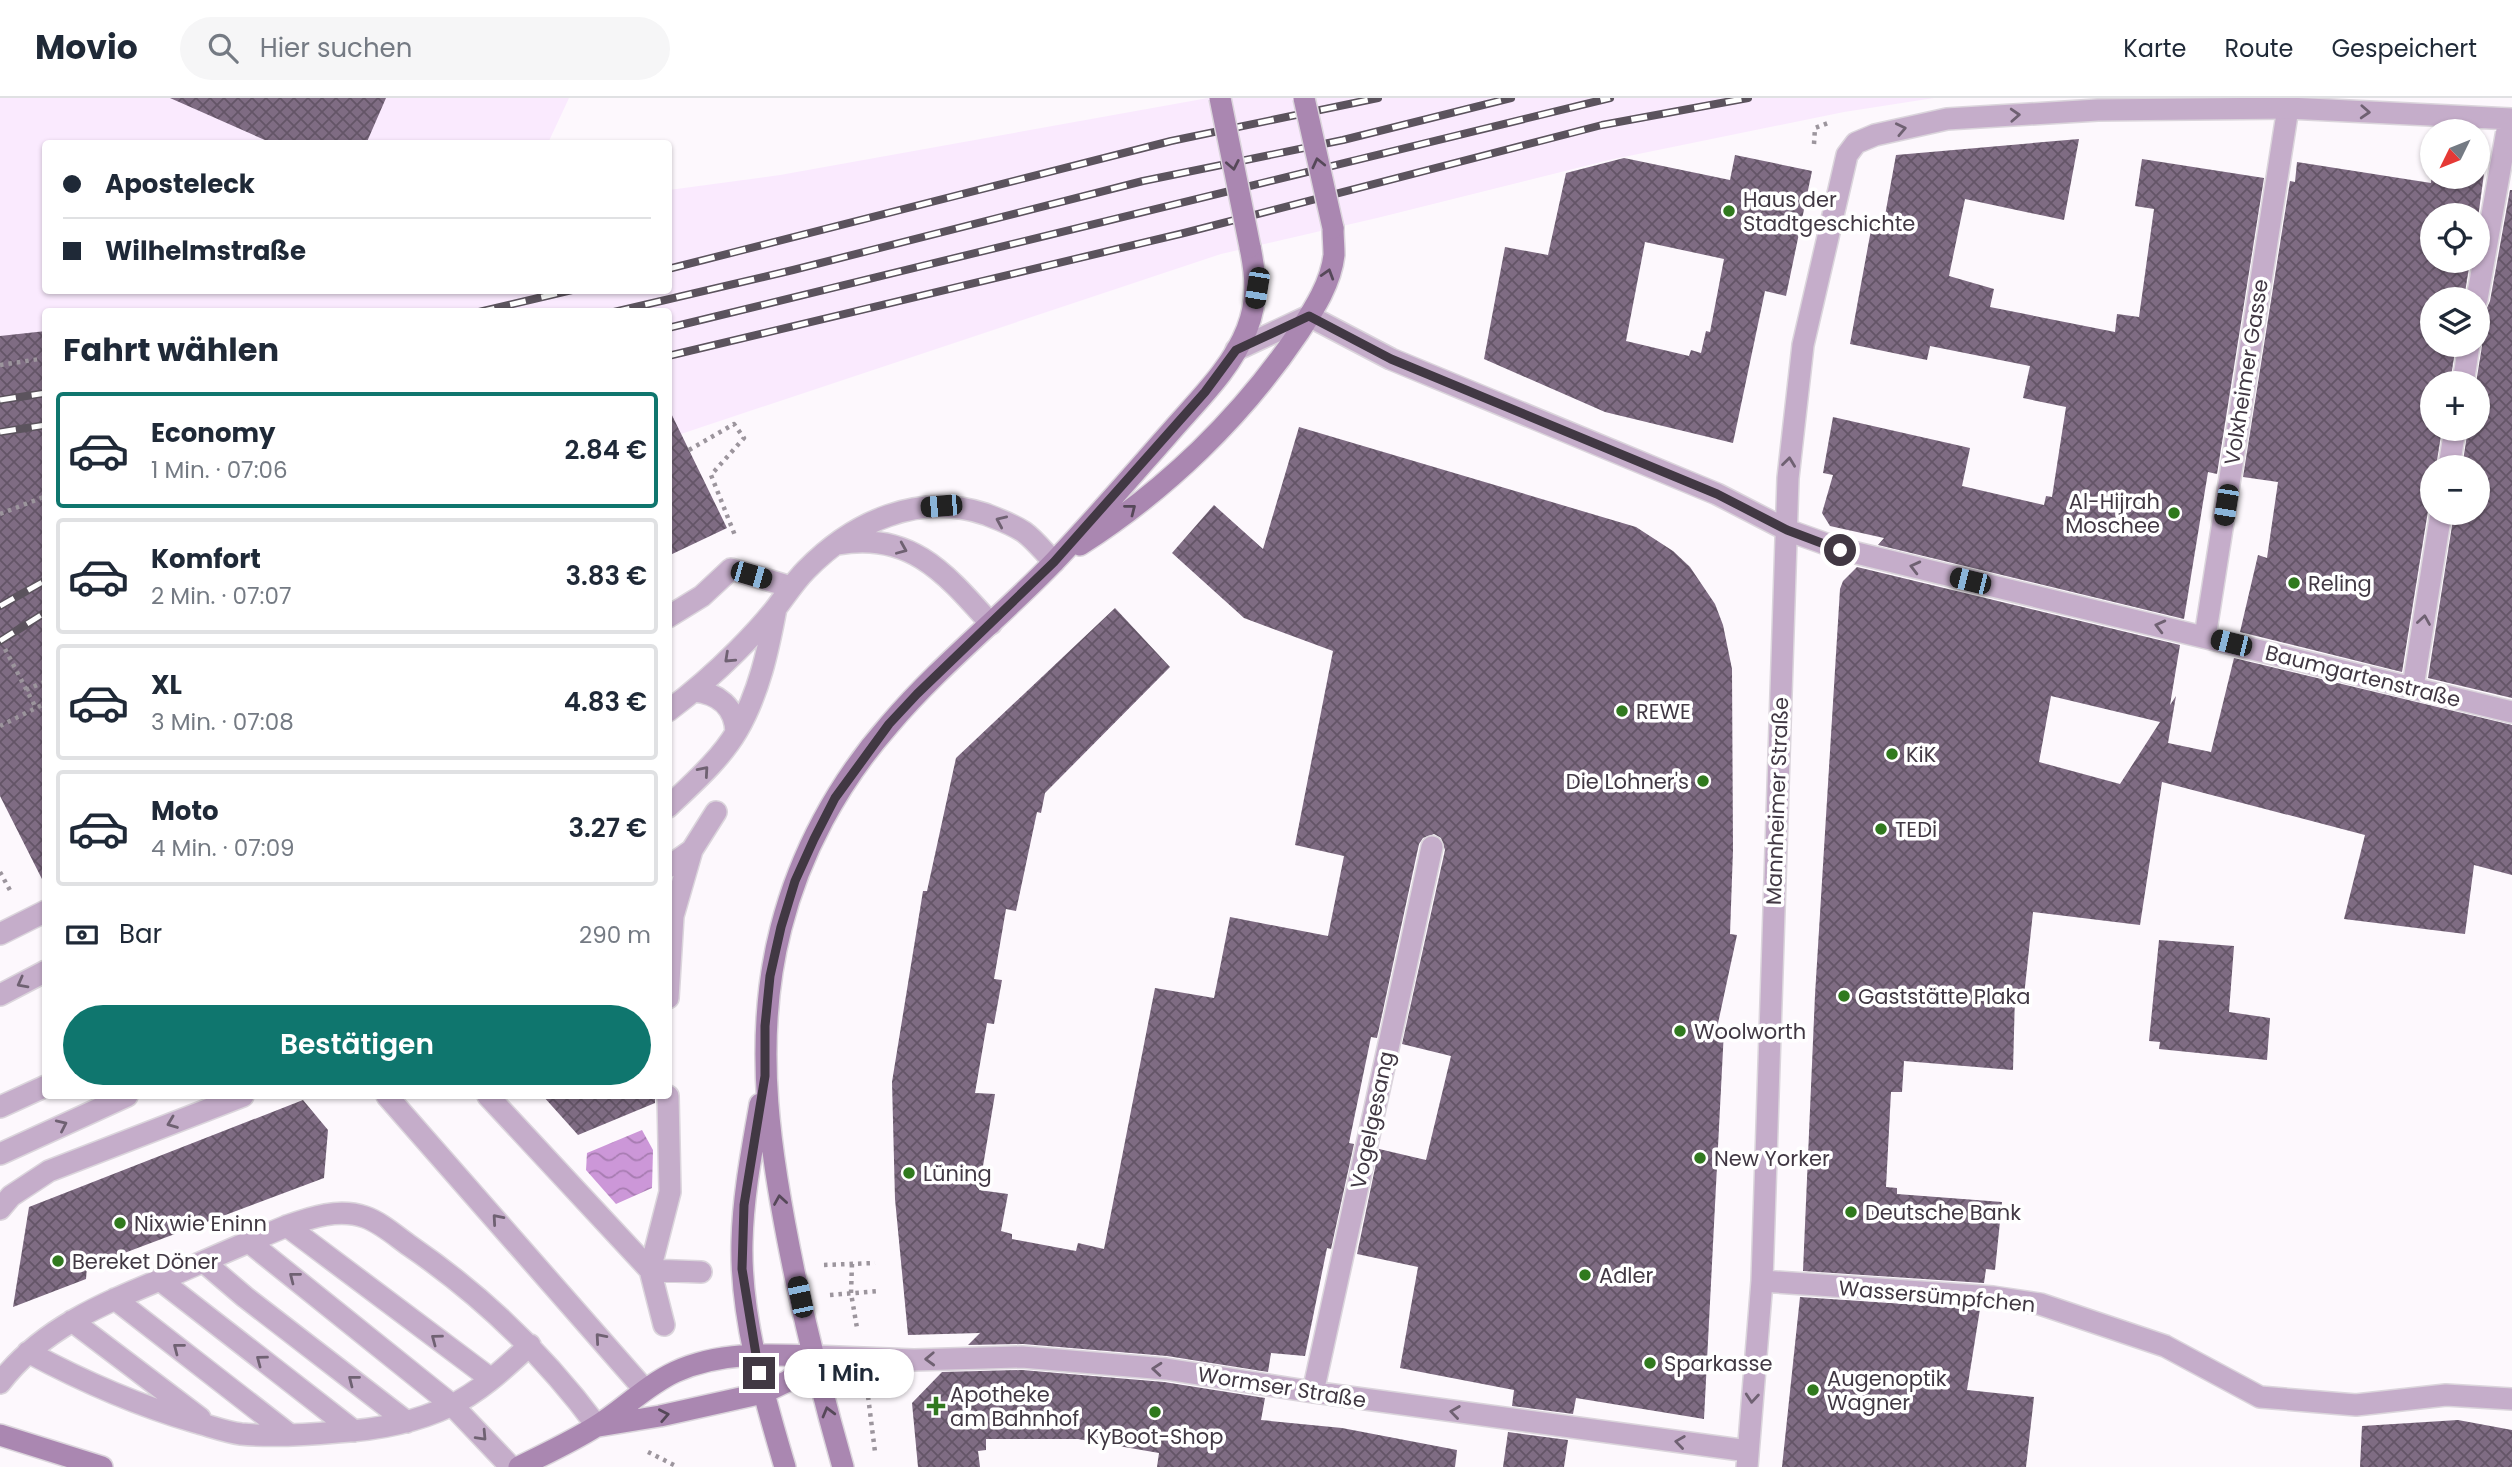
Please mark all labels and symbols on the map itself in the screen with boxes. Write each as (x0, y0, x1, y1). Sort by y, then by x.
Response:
one-way arrow (2360, 104, 2371, 119)
one-way arrow (2010, 108, 2021, 123)
north arrow (2420, 119, 2490, 189)
one-way arrow (1895, 123, 1907, 137)
one-way arrow (1312, 157, 1326, 169)
one-way arrow (1225, 159, 1240, 171)
place label: Haus der Stadtgeschichte (1743, 185, 1915, 238)
marker: Haus der Stadtgeschichte (1721, 203, 1737, 219)
car (1244, 266, 1271, 310)
one-way arrow (1320, 268, 1335, 280)
street label: Volxheimer Gasse (2217, 277, 2275, 467)
one-way arrow (1782, 456, 1797, 468)
car (2213, 483, 2240, 527)
place label: Al-Hijrah Moschee (2065, 487, 2160, 540)
car (920, 494, 963, 518)
one-way arrow (1123, 505, 1135, 518)
marker: Al-Hijrah Moschee (2166, 505, 2182, 521)
one-way arrow (995, 515, 1008, 529)
route start (1824, 534, 1856, 566)
one-way arrow (895, 541, 907, 555)
car (728, 559, 775, 591)
one-way arrow (1909, 561, 1921, 576)
car (1948, 566, 1993, 596)
place label: Reling (2308, 569, 2372, 598)
marker: Reling (2286, 575, 2302, 591)
one-way arrow (2416, 614, 2431, 626)
one-way arrow (2154, 620, 2166, 634)
car (2209, 628, 2254, 658)
street label: Baumgartenstraße (2262, 638, 2464, 714)
one-way arrow (724, 650, 737, 662)
street label: Mannheimer Straße (1759, 696, 1795, 906)
place label: REWE (1636, 697, 1691, 726)
marker: REWE (1614, 703, 1630, 719)
place label: KiK (1906, 740, 1937, 769)
marker: KiK (1884, 746, 1900, 762)
one-way arrow (696, 766, 708, 779)
place label: Die Lohner's (1566, 767, 1689, 796)
marker: Die Lohner's (1695, 773, 1711, 789)
place label: TEDi (1895, 815, 1937, 844)
marker: TEDi (1873, 821, 1889, 837)
one-way arrow (17, 974, 30, 988)
place label: Gaststätte Plaka (1858, 982, 2030, 1011)
marker: Gaststätte Plaka (1836, 988, 1852, 1004)
place label: Woolworth (1694, 1017, 1806, 1046)
marker: Woolworth (1672, 1023, 1688, 1039)
street label: Vogelgesang (1343, 1048, 1401, 1192)
one-way arrow (166, 1115, 178, 1129)
one-way arrow (55, 1119, 67, 1133)
place label: New Yorker (1714, 1144, 1830, 1173)
marker: New Yorker (1692, 1150, 1708, 1166)
place label: Lüning (923, 1159, 992, 1188)
marker: Lüning (901, 1165, 917, 1181)
one-way arrow (773, 1194, 788, 1206)
place label: Deutsche Bank (1865, 1198, 2021, 1227)
marker: Deutsche Bank (1843, 1204, 1859, 1220)
place label: Nix wie Eninn (134, 1209, 267, 1238)
one-way arrow (493, 1214, 505, 1227)
marker: Nix wie Eninn (112, 1215, 128, 1231)
place label: Bereket Döner (72, 1247, 219, 1276)
marker: Bereket Döner (50, 1253, 66, 1269)
place label: Adler (1599, 1261, 1654, 1290)
marker: Adler (1577, 1267, 1593, 1283)
one-way arrow (289, 1273, 302, 1285)
street label: Wassersümpfchen (1837, 1273, 2037, 1319)
car (786, 1274, 815, 1320)
one-way arrow (596, 1333, 608, 1346)
one-way arrow (431, 1334, 444, 1347)
one-way arrow (174, 1343, 186, 1356)
callout: 1 Min. (784, 1348, 913, 1398)
place label: Sparkasse (1664, 1349, 1773, 1378)
one-way arrow (924, 1352, 935, 1367)
one-way arrow (257, 1355, 269, 1368)
marker: Sparkasse (1642, 1355, 1658, 1371)
route end (743, 1357, 775, 1389)
street label: Wormser Straße (1196, 1359, 1368, 1415)
one-way arrow (1151, 1362, 1162, 1377)
place label: Augenoptik Wagner (1827, 1364, 1947, 1417)
one-way arrow (348, 1376, 360, 1389)
place label: Apotheke am Bahnhof (950, 1380, 1079, 1433)
marker: Augenoptik Wagner (1805, 1382, 1821, 1398)
one-way arrow (1745, 1393, 1760, 1404)
marker: Apotheke am Bahnhof (928, 1398, 944, 1414)
marker: KyBoot-Shop (1147, 1404, 1163, 1420)
one-way arrow (1449, 1404, 1461, 1419)
one-way arrow (821, 1406, 836, 1418)
one-way arrow (658, 1408, 670, 1423)
place label: KyBoot-Shop (1087, 1422, 1223, 1451)
one-way arrow (473, 1428, 486, 1441)
one-way arrow (1674, 1435, 1686, 1450)

